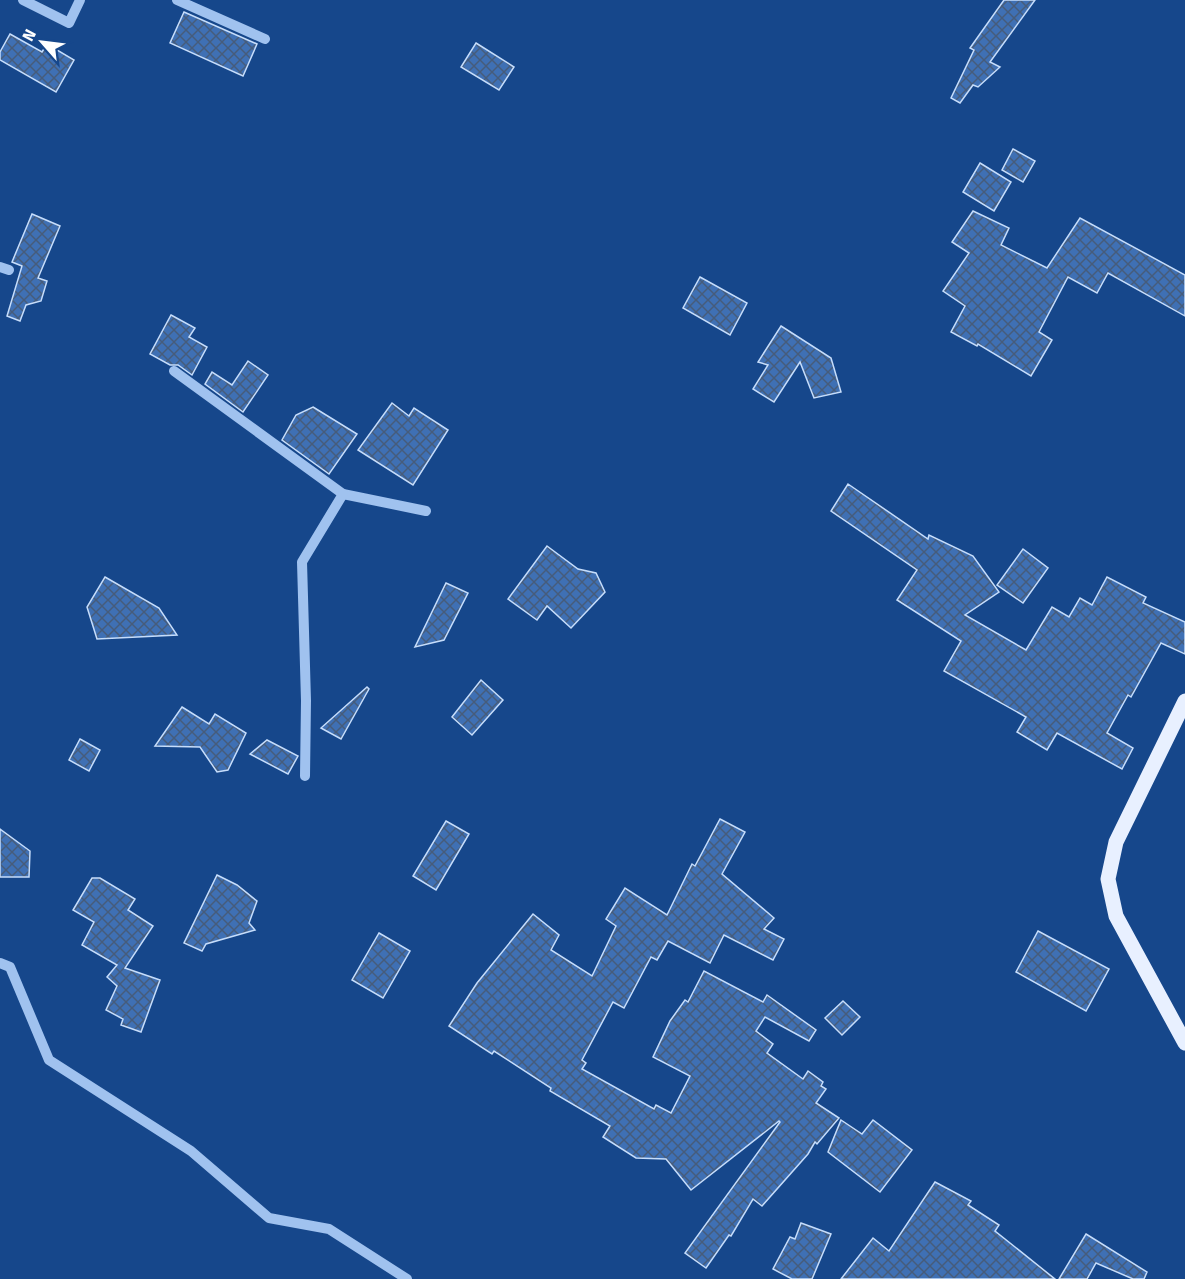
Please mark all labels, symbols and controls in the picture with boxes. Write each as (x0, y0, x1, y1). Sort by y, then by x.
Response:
north arrow (12, 12, 72, 72)
text: N (18, 26, 40, 44)

